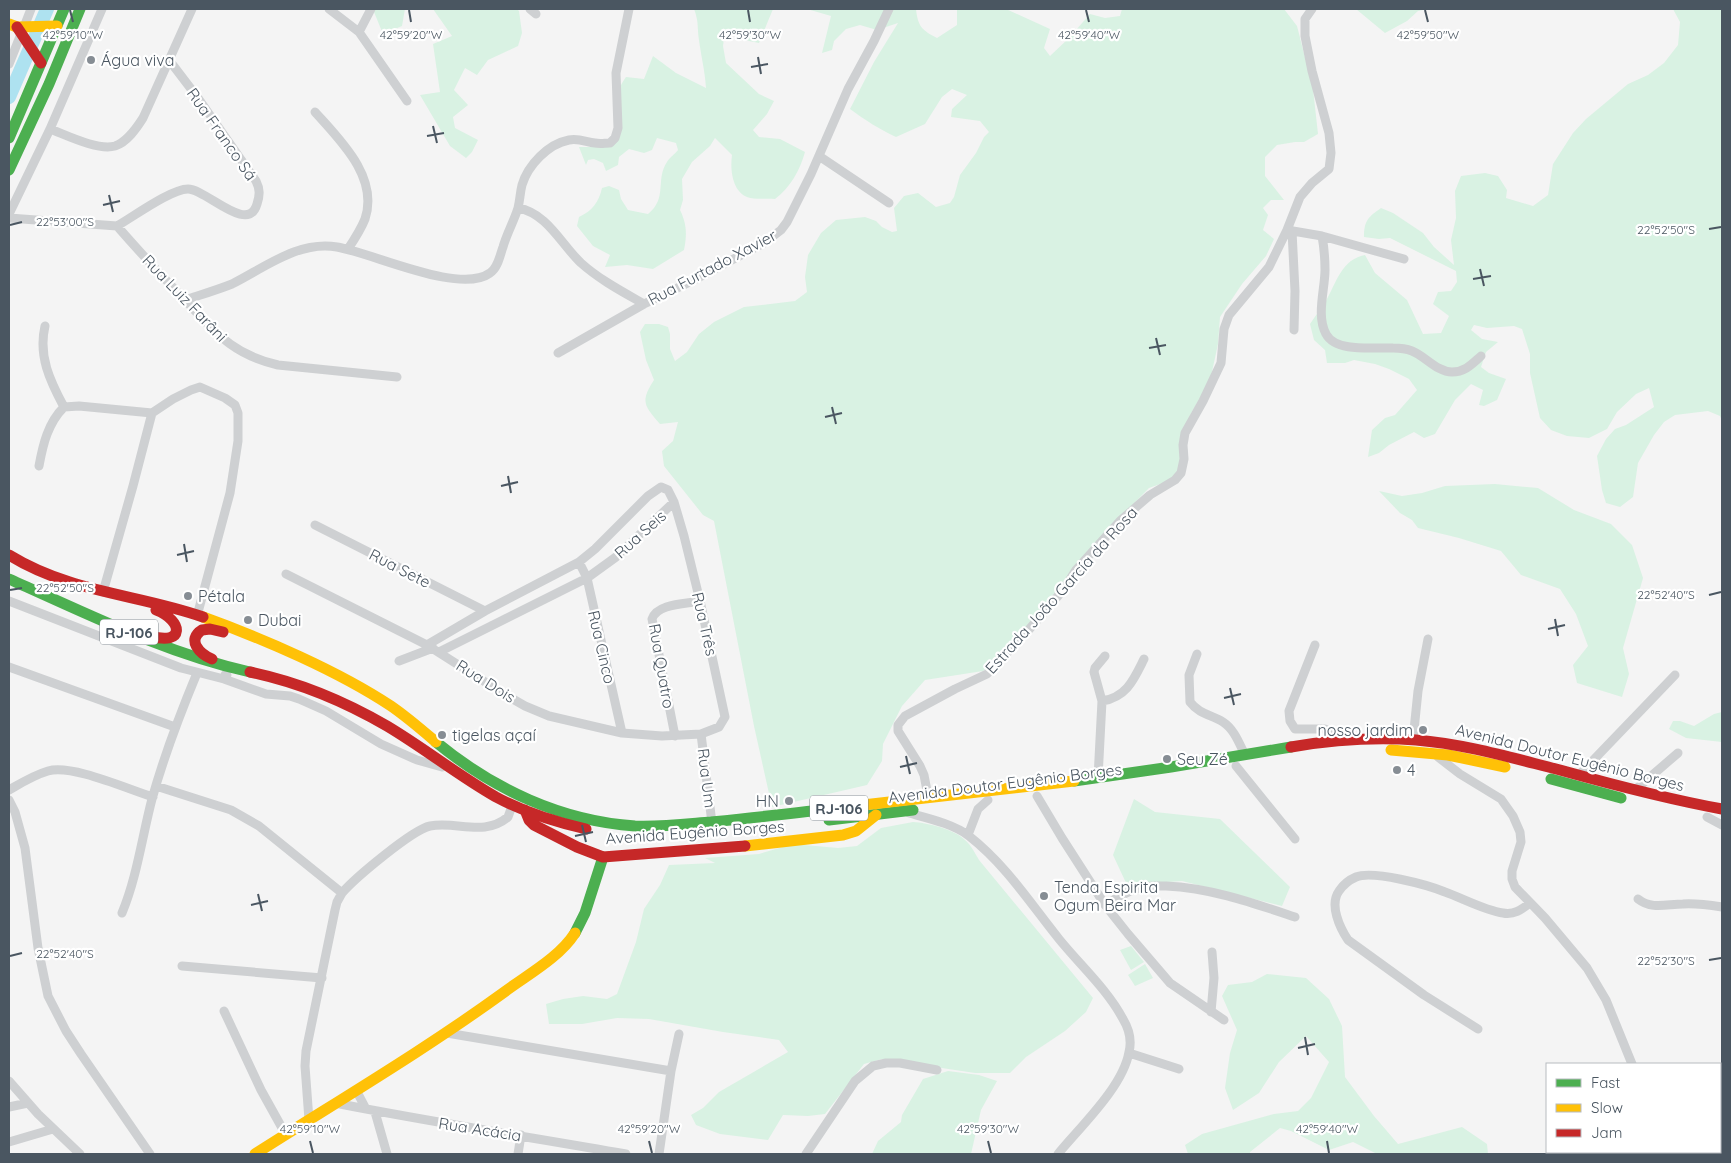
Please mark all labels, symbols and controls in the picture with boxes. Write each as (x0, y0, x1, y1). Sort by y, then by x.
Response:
text: 42°59'10"W (43, 27, 104, 42)
text: 42°59'20"W (380, 27, 443, 42)
text: 42°59'30"W (719, 27, 781, 42)
text: 42°59'40"W (1058, 27, 1120, 42)
text: 42°59'50"W (1397, 27, 1460, 42)
place label: Água viva (101, 50, 174, 70)
marker: Água viva (85, 54, 97, 66)
street label: Rua Franco Sá (183, 84, 261, 184)
text: 22°53'00"S (36, 214, 94, 229)
text: 22°52'50"S (1637, 222, 1695, 237)
street label: Rua Furtado Xavier (644, 225, 780, 309)
street label: Rua Luiz Farâni (138, 250, 232, 346)
street label: Estrada João García da Rosa (981, 502, 1141, 678)
street label: Rua Seis (610, 506, 670, 562)
street label: Rua Sete (366, 544, 434, 592)
text: 22°52'50"S (36, 580, 94, 595)
place label: Pétala (198, 586, 245, 606)
text: 22°52'40"S (1637, 587, 1695, 602)
marker: Pétala (182, 590, 194, 602)
street label: Rua Três (688, 590, 722, 658)
street label: Rua Cinco (584, 608, 620, 686)
place label: Dubai (258, 610, 301, 630)
marker: Dubai (242, 614, 254, 626)
road number: RJ-106 (100, 620, 158, 644)
street label: Rua Quatro (645, 622, 679, 710)
street label: Rua Dois (453, 655, 519, 707)
street label: Avenida Doutor Eugênio Borges (1453, 719, 1687, 795)
place label: nosso jardim (1318, 720, 1413, 740)
marker: nosso jardim (1417, 724, 1429, 736)
place label: tigelas açaí (452, 725, 536, 745)
marker: tigelas açaí (436, 729, 448, 741)
street label: Rua Um (693, 747, 721, 809)
place label: Seu Zé (1177, 749, 1228, 769)
marker: Seu Zé (1161, 753, 1173, 765)
street label: Avenida Doutor Eugênio Borges (887, 759, 1123, 807)
place label: 4 (1407, 760, 1415, 780)
marker: 4 (1391, 764, 1403, 776)
place label: HN (756, 791, 779, 811)
marker: HN (783, 795, 795, 807)
road number: RJ-106 (810, 796, 868, 820)
street label: Avenida Eugênio Borges (605, 816, 785, 848)
place label: Tenda Espirita Ogum Beira Mar (1054, 877, 1176, 915)
marker: Tenda Espirita Ogum Beira Mar (1038, 890, 1050, 902)
text: 22°52'40"S (36, 946, 94, 961)
text: 22°52'30"S (1637, 953, 1695, 968)
legend (1546, 1063, 1721, 1153)
text: Fast (1591, 1073, 1620, 1092)
text: Slow (1591, 1098, 1623, 1117)
street label: Rua Acácia (437, 1113, 523, 1145)
text: 42°59'10"W (280, 1121, 341, 1136)
text: 42°59'20"W (618, 1121, 681, 1136)
text: 42°59'30"W (957, 1121, 1019, 1136)
text: 42°59'40"W (1296, 1121, 1358, 1136)
text: Jam (1591, 1123, 1622, 1142)

